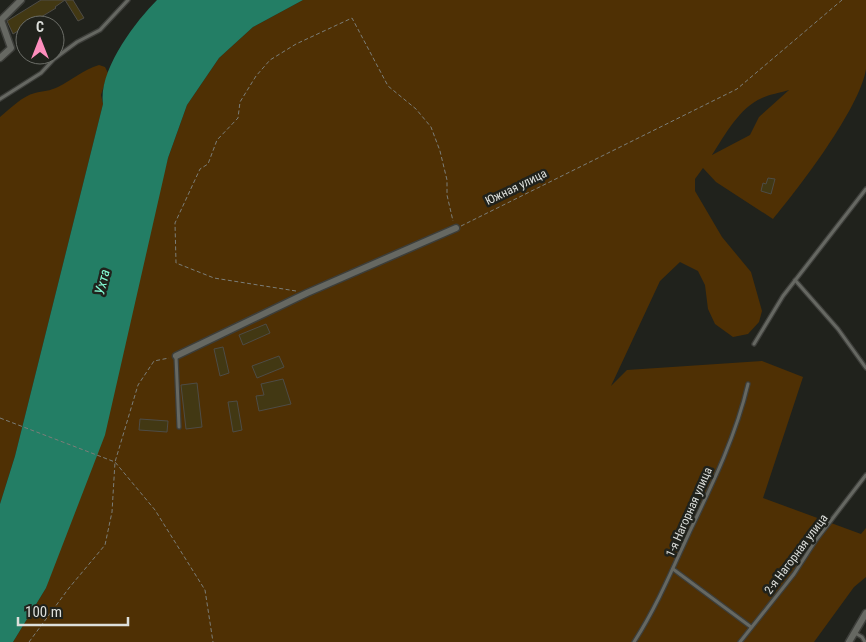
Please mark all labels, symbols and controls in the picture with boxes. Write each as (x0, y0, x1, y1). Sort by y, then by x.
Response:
north arrow (15, 15, 65, 65)
text: С (36, 19, 44, 35)
street label: Южная улица (483, 166, 549, 208)
water label: Ухта (91, 268, 113, 296)
street label: 1-я Нагорная улица (663, 465, 715, 559)
street label: 2-я Нагорная улица (761, 511, 831, 597)
scale bar (18, 594, 128, 626)
text: 100 m (25, 603, 62, 621)

